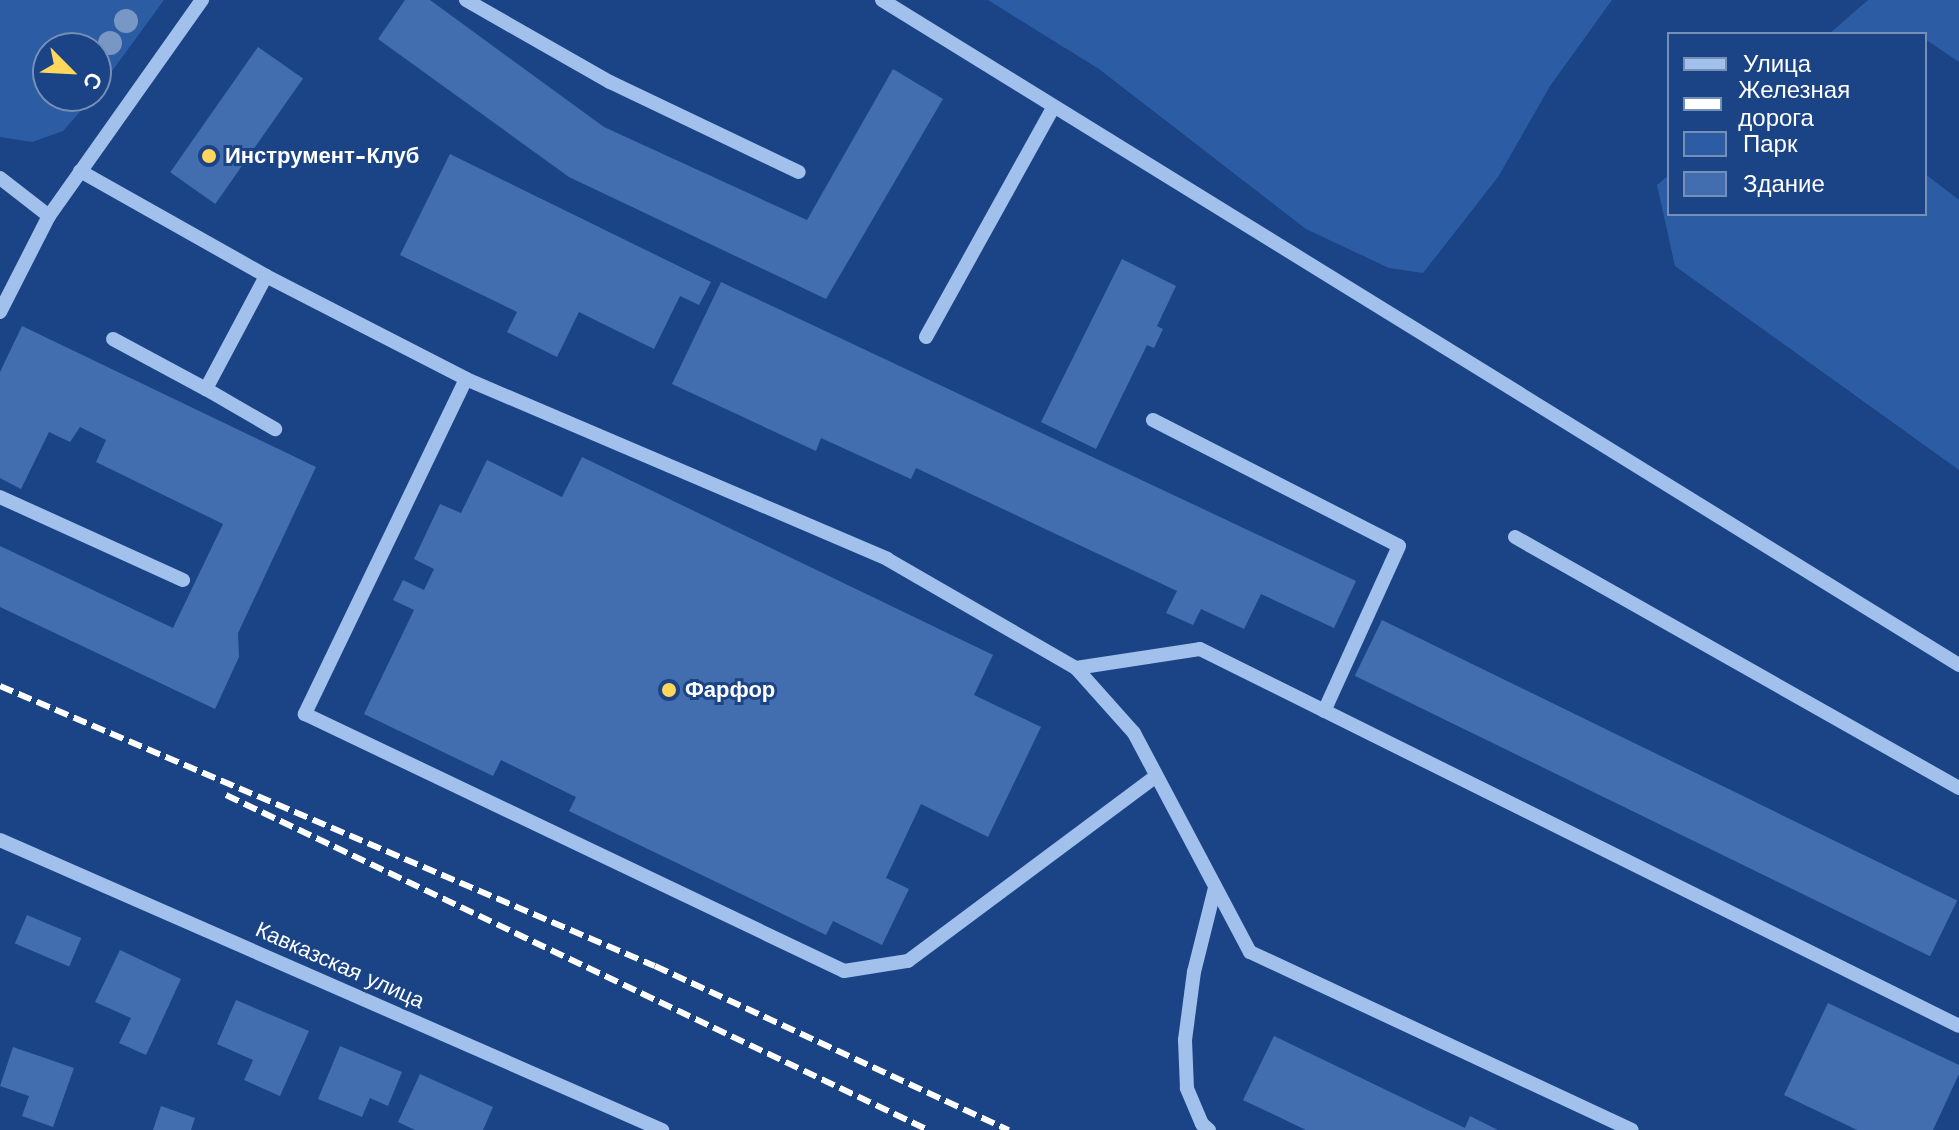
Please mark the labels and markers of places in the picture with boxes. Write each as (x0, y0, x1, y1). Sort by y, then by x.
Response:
place label: Инструмент-Клуб (225, 143, 419, 169)
marker: Инструмент-Клуб (200, 147, 218, 165)
place label: Фарфор (685, 677, 775, 703)
marker: Фарфор (660, 681, 678, 699)

